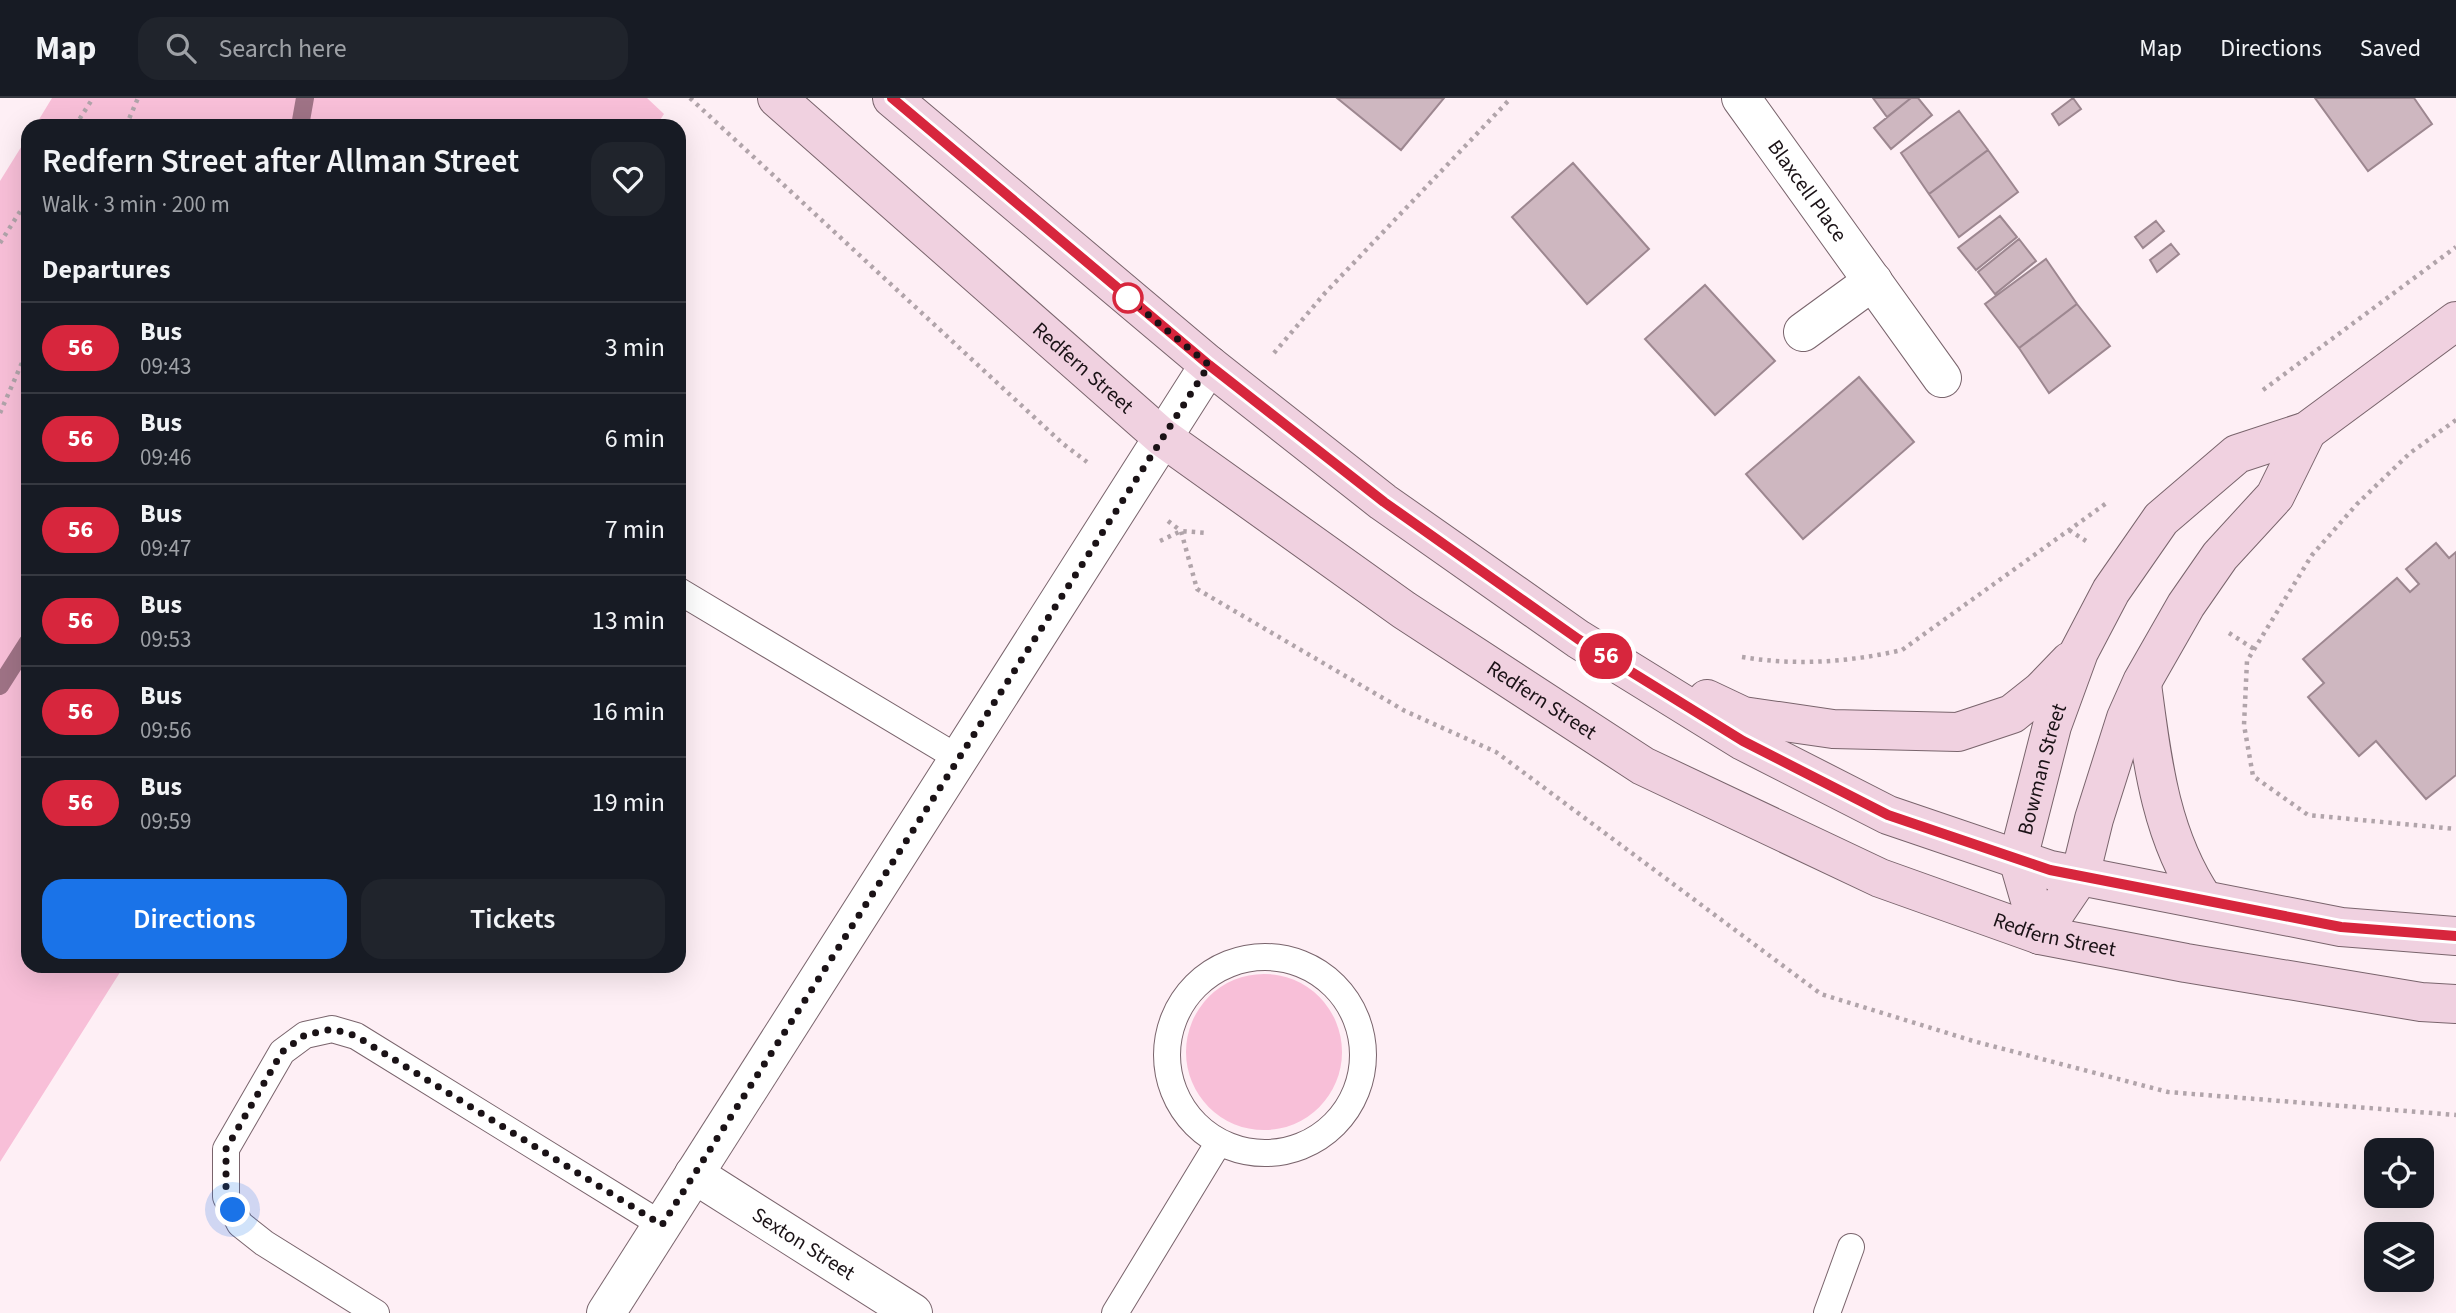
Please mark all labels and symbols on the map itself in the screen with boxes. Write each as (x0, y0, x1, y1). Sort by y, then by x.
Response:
street label: Blaxcell Place (1761, 133, 1854, 248)
unlabelled marker (1113, 283, 1143, 313)
street label: Redfern Street (1026, 315, 1140, 420)
line badge: 56 (1574, 633, 1638, 679)
street label: Redfern Street (1481, 653, 1603, 747)
street label: Bowman Street (2010, 699, 2074, 838)
street label: Redfern Street (1989, 905, 2119, 964)
your location (215, 1192, 250, 1227)
street label: Sexton Street (746, 1200, 861, 1288)

